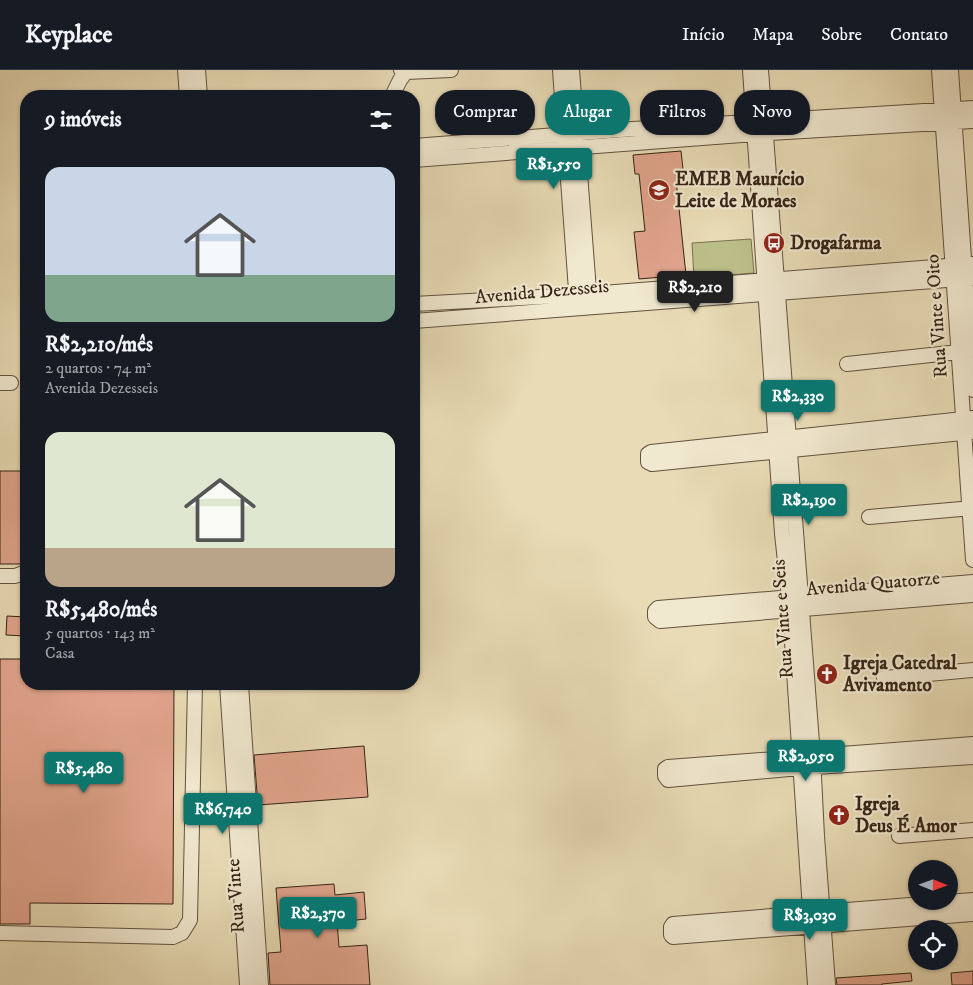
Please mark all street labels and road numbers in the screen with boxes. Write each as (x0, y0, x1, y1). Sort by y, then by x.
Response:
street label: Rua Vinte e Oito (921, 253, 953, 379)
street label: Avenida Dezesseis (474, 275, 610, 309)
street label: Rua Vinte e Seis (767, 559, 799, 679)
street label: Avenida Quatorze (805, 567, 941, 601)
street label: Rua Vinte (222, 858, 250, 934)

